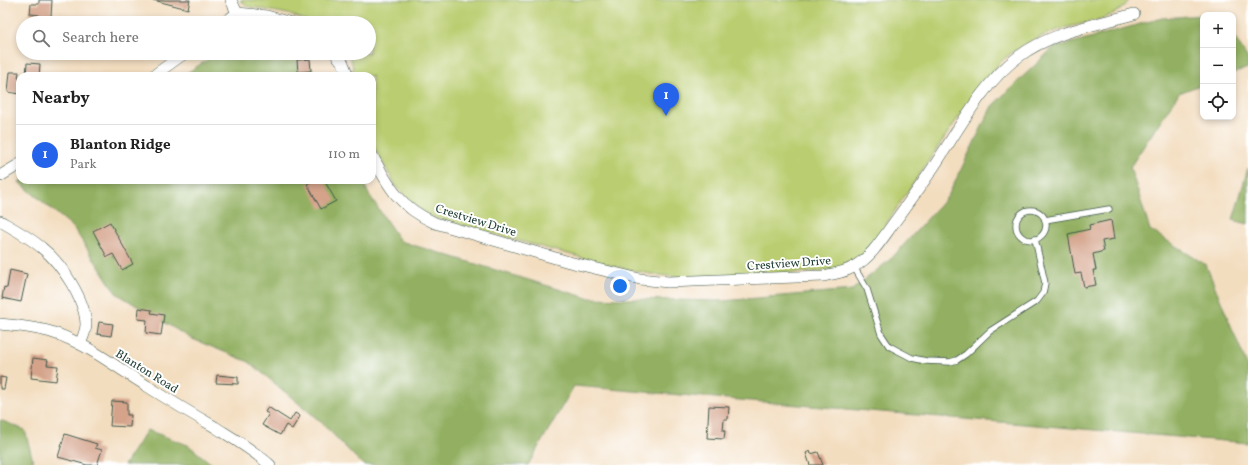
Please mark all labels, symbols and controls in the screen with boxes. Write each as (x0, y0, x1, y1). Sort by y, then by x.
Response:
map controls (1200, 12, 1236, 120)
button: + (1200, 12, 1236, 48)
search box (16, 16, 376, 60)
icon: search (30, 27, 52, 49)
text: Search here (62, 28, 139, 49)
button: − (1200, 48, 1236, 84)
pin: 1 (653, 83, 679, 116)
button: locate (1200, 84, 1236, 120)
text: Nearby (32, 87, 90, 110)
text: Blanton Ridge (70, 135, 171, 156)
text: 1 (42, 146, 48, 164)
text: 110 m (328, 146, 360, 164)
text: Park (70, 156, 97, 174)
street label: Crestview Drive (433, 201, 519, 241)
street label: Crestview Drive (747, 253, 832, 275)
your location (610, 276, 630, 296)
street label: Blanton Road (112, 346, 181, 398)

